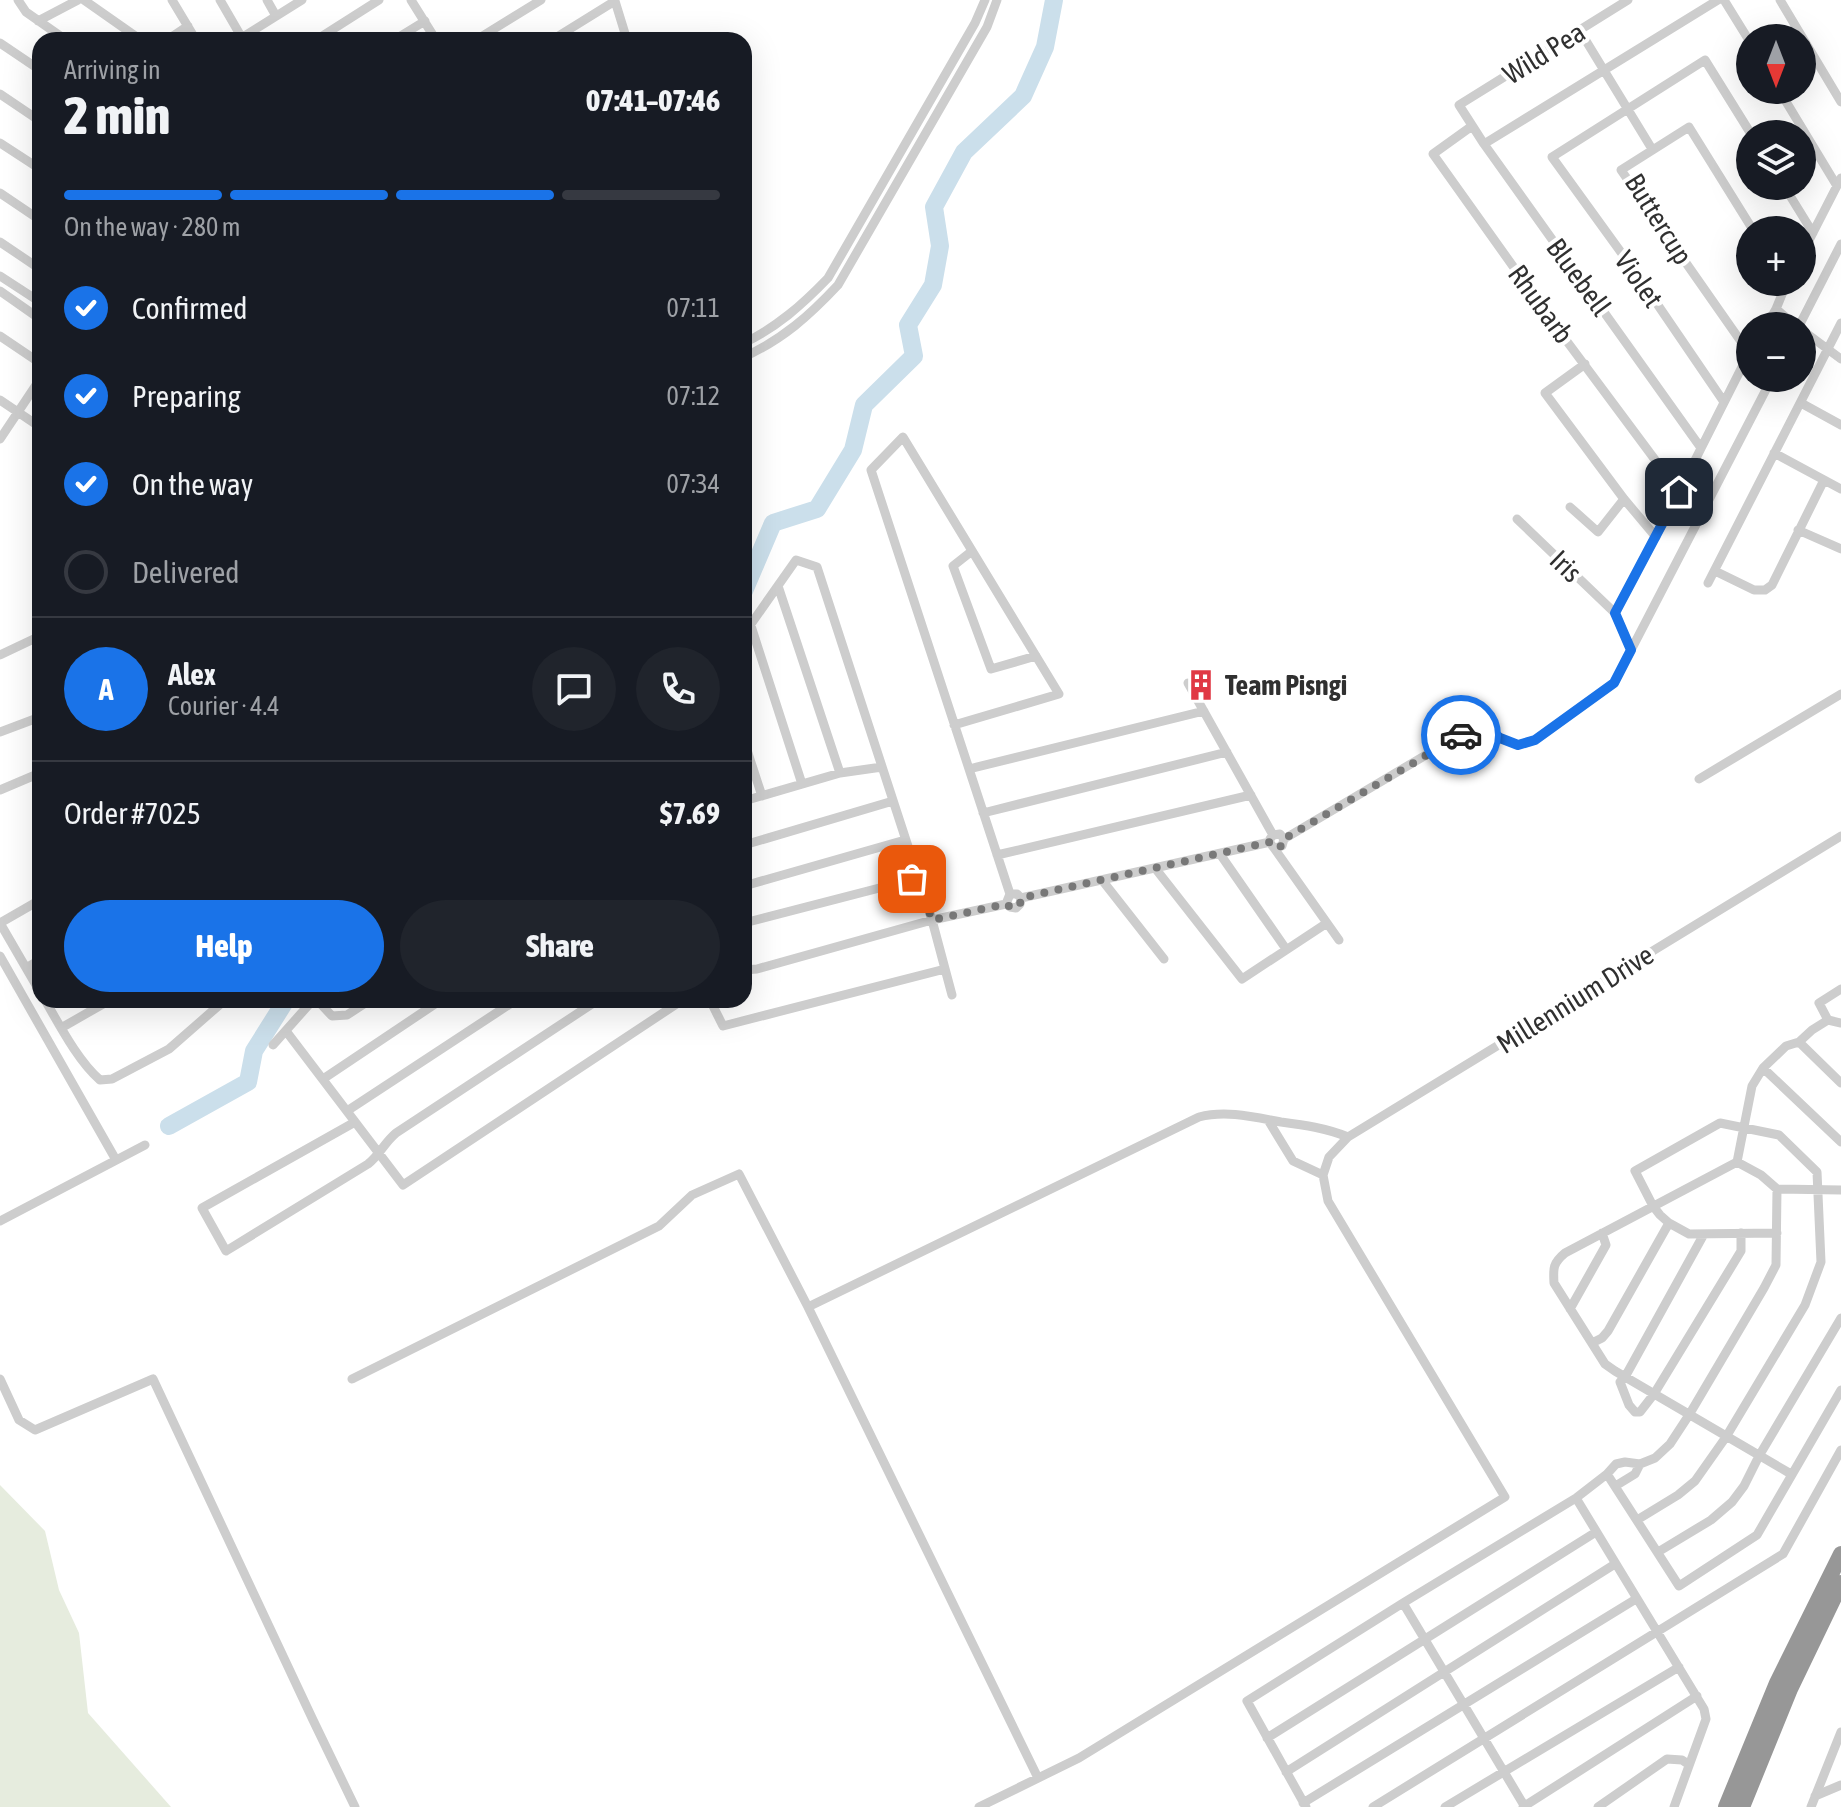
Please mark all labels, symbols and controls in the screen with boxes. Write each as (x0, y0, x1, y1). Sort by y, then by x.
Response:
street label: Wild Pea (1497, 16, 1591, 90)
north arrow (1736, 24, 1816, 104)
map controls (1736, 24, 1816, 392)
text: Arriving in (64, 55, 161, 85)
text: 07:41–07:46 (586, 83, 720, 117)
text: 2 min (64, 85, 170, 145)
button: layers (1736, 120, 1816, 200)
street label: Buttercup (1619, 168, 1699, 270)
text: On the way · 280 m (64, 212, 241, 242)
button: + (1736, 216, 1816, 296)
street label: Bluebell (1540, 232, 1618, 322)
street label: Violet (1608, 245, 1670, 313)
street label: Rhubarb (1502, 259, 1580, 349)
icon: check (64, 286, 108, 330)
text: Confirmed (132, 291, 247, 325)
text: 07:11 (666, 293, 720, 323)
button: − (1736, 312, 1816, 392)
icon: check (64, 374, 108, 418)
text: Preparing (132, 379, 241, 413)
text: 07:12 (666, 381, 720, 411)
pin (1645, 458, 1713, 526)
icon: check (64, 462, 108, 506)
text: On the way (132, 467, 253, 501)
text: 07:34 (666, 469, 720, 499)
icon: home (1657, 470, 1701, 514)
street label: Iris (1543, 543, 1589, 589)
text: Delivered (132, 555, 240, 589)
button: chat (532, 647, 616, 731)
button: phone (636, 647, 720, 731)
text: Alex (168, 657, 216, 691)
building icon: Team Pisngi (1184, 668, 1218, 702)
place label: Team Pisngi (1225, 669, 1347, 701)
text: A (99, 672, 113, 706)
text: Courier · 4.4 (168, 691, 279, 721)
courier (1421, 695, 1501, 775)
icon: car (1439, 713, 1483, 757)
text: Order #7025 (64, 796, 201, 830)
text: $7.69 (660, 796, 720, 830)
pin (878, 845, 946, 913)
icon: bag (890, 857, 934, 901)
button: Help (64, 900, 384, 992)
button: Share (400, 900, 720, 992)
street label: Millennium Drive (1491, 938, 1659, 1060)

